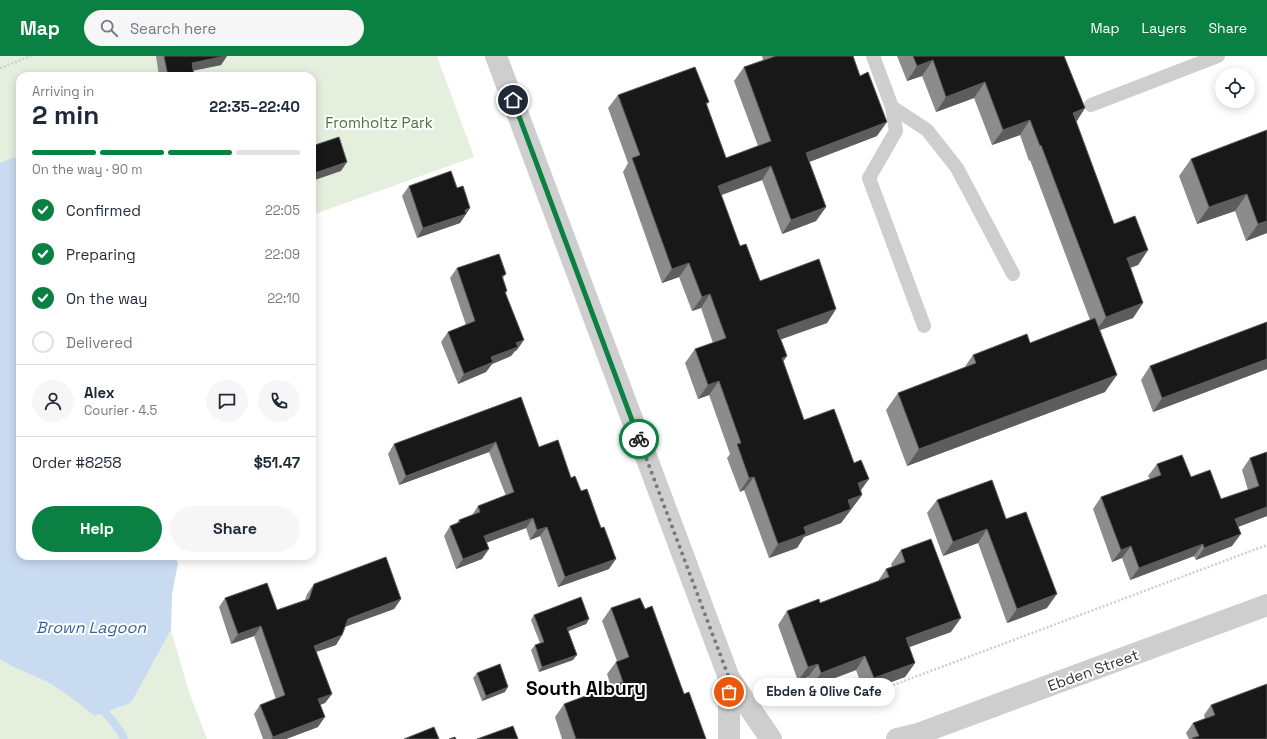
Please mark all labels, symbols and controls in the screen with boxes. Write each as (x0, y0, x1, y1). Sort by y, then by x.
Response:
search box (84, 10, 364, 46)
text: Map (20, 16, 60, 41)
icon: search (98, 17, 120, 39)
text: Search here (130, 19, 216, 38)
text: Map (1090, 19, 1120, 37)
text: Layers (1142, 19, 1186, 37)
text: Share (1208, 19, 1247, 37)
map controls (1215, 68, 1255, 108)
button: locate (1215, 68, 1255, 108)
text: Arriving in (32, 83, 94, 100)
pin (496, 83, 530, 117)
icon: home (502, 89, 524, 111)
text: 22:35–22:40 (209, 97, 300, 116)
text: 2 min (32, 98, 99, 132)
park label: Fromholtz Park (325, 113, 433, 132)
text: On the way · 90 m (32, 161, 143, 178)
icon: check (32, 199, 54, 221)
text: Confirmed (66, 201, 141, 220)
text: 22:05 (265, 202, 300, 219)
icon: check (32, 243, 54, 265)
text: Preparing (66, 245, 136, 264)
text: 22:09 (265, 246, 300, 263)
icon: check (32, 287, 54, 309)
text: On the way (66, 289, 147, 308)
text: 22:10 (267, 290, 300, 307)
text: Delivered (66, 333, 133, 352)
button: person (32, 380, 74, 422)
button: chat (206, 380, 248, 422)
button: phone (258, 380, 300, 422)
text: Alex (84, 383, 115, 402)
text: Courier · 4.5 (84, 402, 157, 419)
courier (619, 419, 659, 459)
icon: bike (628, 428, 650, 450)
text: Order #8258 (32, 453, 122, 472)
text: $51.47 (254, 453, 300, 472)
button: Help (32, 506, 162, 552)
button: Share (170, 506, 300, 552)
water label: Brown Lagoon (36, 617, 147, 638)
street label: Ebden Street (1045, 645, 1141, 695)
pin (712, 675, 746, 709)
district label: South Albury (526, 676, 646, 701)
callout: Ebden & Olive Cafe (753, 678, 895, 706)
icon: bag (718, 681, 740, 703)
text: Ebden & Olive Cafe (766, 683, 882, 700)

